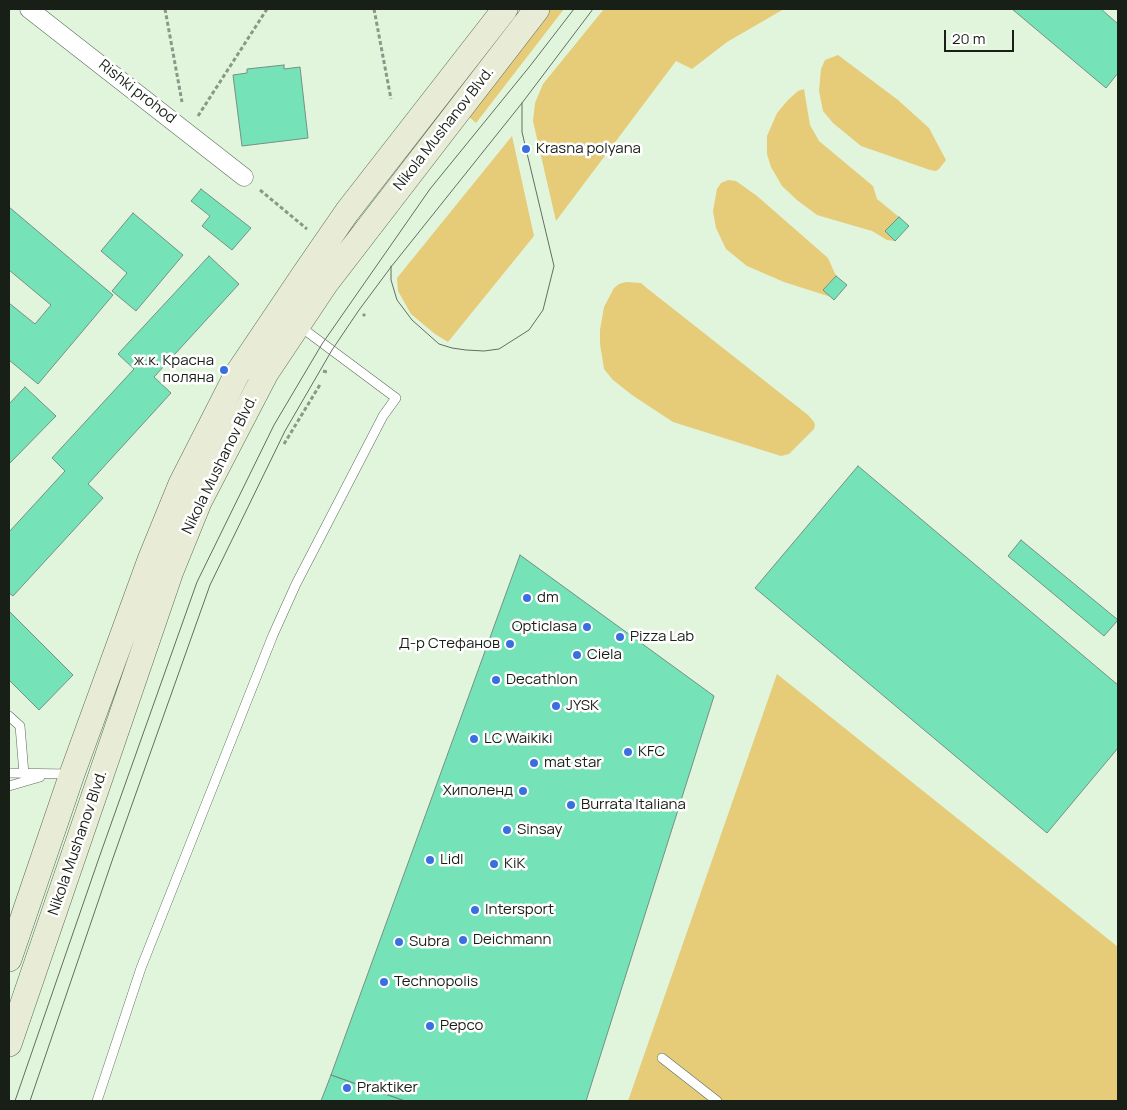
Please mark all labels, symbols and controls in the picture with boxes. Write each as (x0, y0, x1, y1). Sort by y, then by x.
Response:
scale bar (947, 20, 1017, 52)
text: 20 m (952, 28, 985, 49)
street label: Rishki prohod (95, 56, 179, 128)
street label: Nikola Mushanov Blvd. (390, 64, 498, 194)
place label: Krasna polyana (536, 140, 641, 158)
marker: Krasna polyana (520, 143, 532, 155)
place label: ж.к. Красна поляна (134, 352, 214, 387)
marker: ж.к. Красна поляна (218, 364, 230, 376)
street label: Nikola Mushanov Blvd. (179, 393, 261, 537)
place label: dm (537, 589, 559, 607)
marker: dm (521, 592, 533, 604)
place label: Opticlasa (512, 618, 577, 636)
marker: Opticlasa (581, 621, 593, 633)
place label: Pizza Lab (630, 628, 694, 646)
marker: Pizza Lab (614, 631, 626, 643)
place label: Д-р Стефанов (399, 635, 500, 653)
marker: Д-р Стефанов (504, 638, 516, 650)
place label: Ciela (587, 646, 622, 664)
marker: Ciela (571, 649, 583, 661)
place label: Decathlon (506, 671, 578, 689)
marker: Decathlon (490, 674, 502, 686)
place label: JYSK (566, 697, 599, 715)
marker: JYSK (550, 700, 562, 712)
place label: LC Waikiki (484, 730, 552, 748)
marker: LC Waikiki (468, 733, 480, 745)
place label: KFC (638, 743, 665, 761)
marker: KFC (622, 746, 634, 758)
place label: mat star (544, 754, 602, 772)
marker: mat star (528, 757, 540, 769)
street label: Nikola Mushanov Blvd. (45, 768, 111, 918)
place label: Хиполенд (443, 782, 513, 800)
marker: Хиполенд (517, 785, 529, 797)
place label: Burrata Italiana (581, 796, 686, 814)
marker: Burrata Italiana (565, 799, 577, 811)
place label: Sinsay (517, 821, 562, 839)
marker: Sinsay (501, 824, 513, 836)
place label: Lidl (440, 851, 464, 869)
marker: Lidl (424, 854, 436, 866)
place label: KiK (504, 855, 525, 873)
marker: KiK (488, 858, 500, 870)
place label: Intersport (485, 901, 554, 919)
marker: Intersport (469, 904, 481, 916)
place label: Deichmann (473, 931, 551, 949)
place label: Subra (409, 933, 449, 951)
marker: Deichmann (457, 934, 469, 946)
marker: Subra (393, 936, 405, 948)
place label: Technopolis (394, 973, 478, 991)
marker: Technopolis (378, 976, 390, 988)
place label: Pepco (440, 1017, 483, 1035)
marker: Pepco (424, 1020, 436, 1032)
place label: Praktiker (357, 1079, 418, 1097)
marker: Praktiker (341, 1082, 353, 1094)

